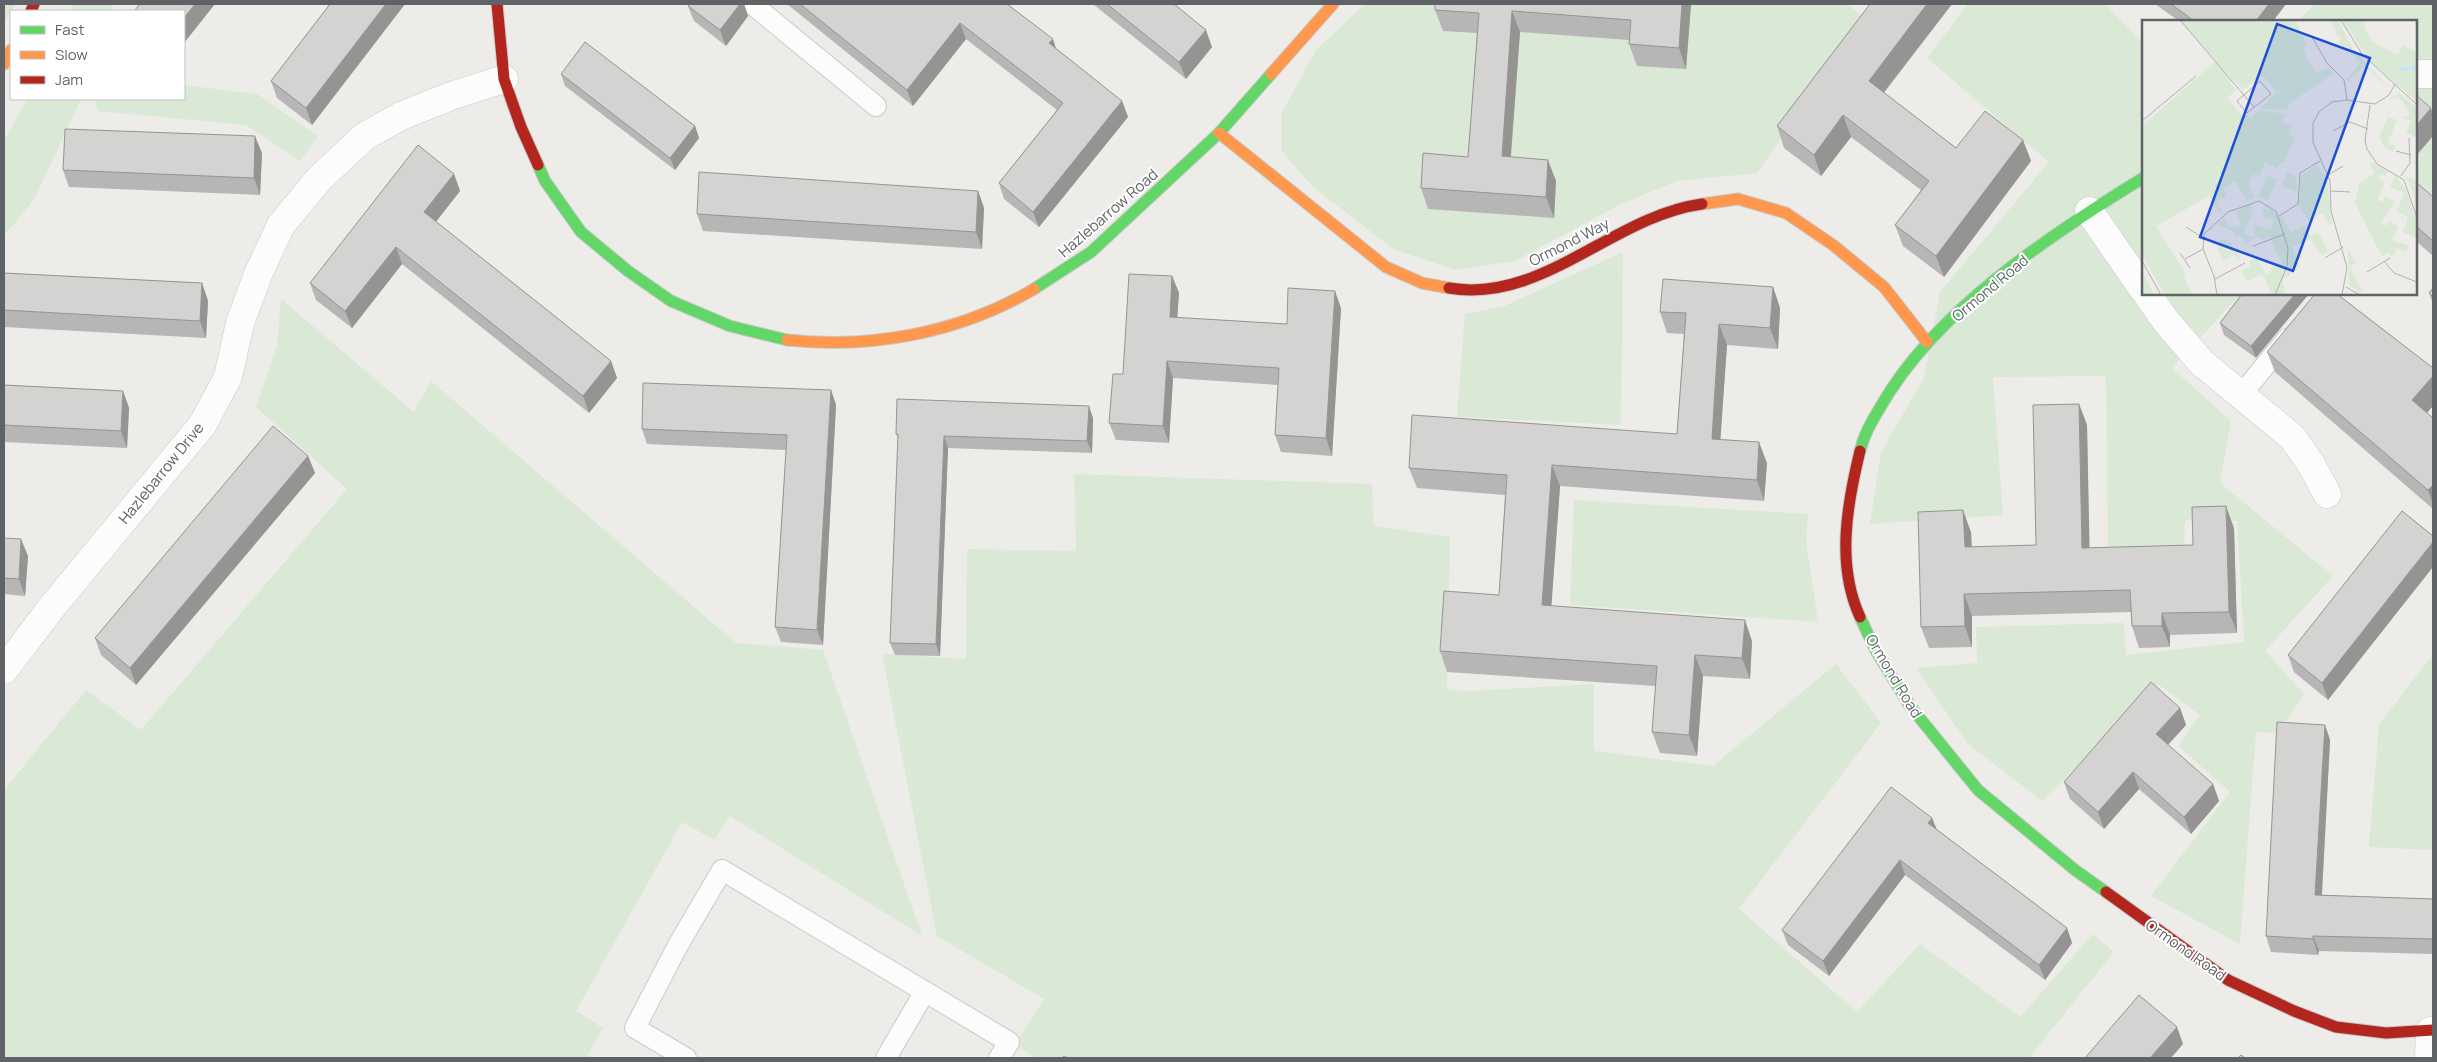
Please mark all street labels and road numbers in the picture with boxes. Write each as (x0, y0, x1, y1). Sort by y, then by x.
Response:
street label: Hazlebarrow Road (1054, 164, 1162, 262)
street label: Ormond Way (1525, 213, 1613, 271)
street label: Ormond Road (1947, 250, 2033, 326)
street label: Hazlebarrow Drive (114, 418, 209, 528)
street label: Ormond Road (1861, 630, 1927, 722)
street label: Ormond Road (2141, 914, 2231, 986)

